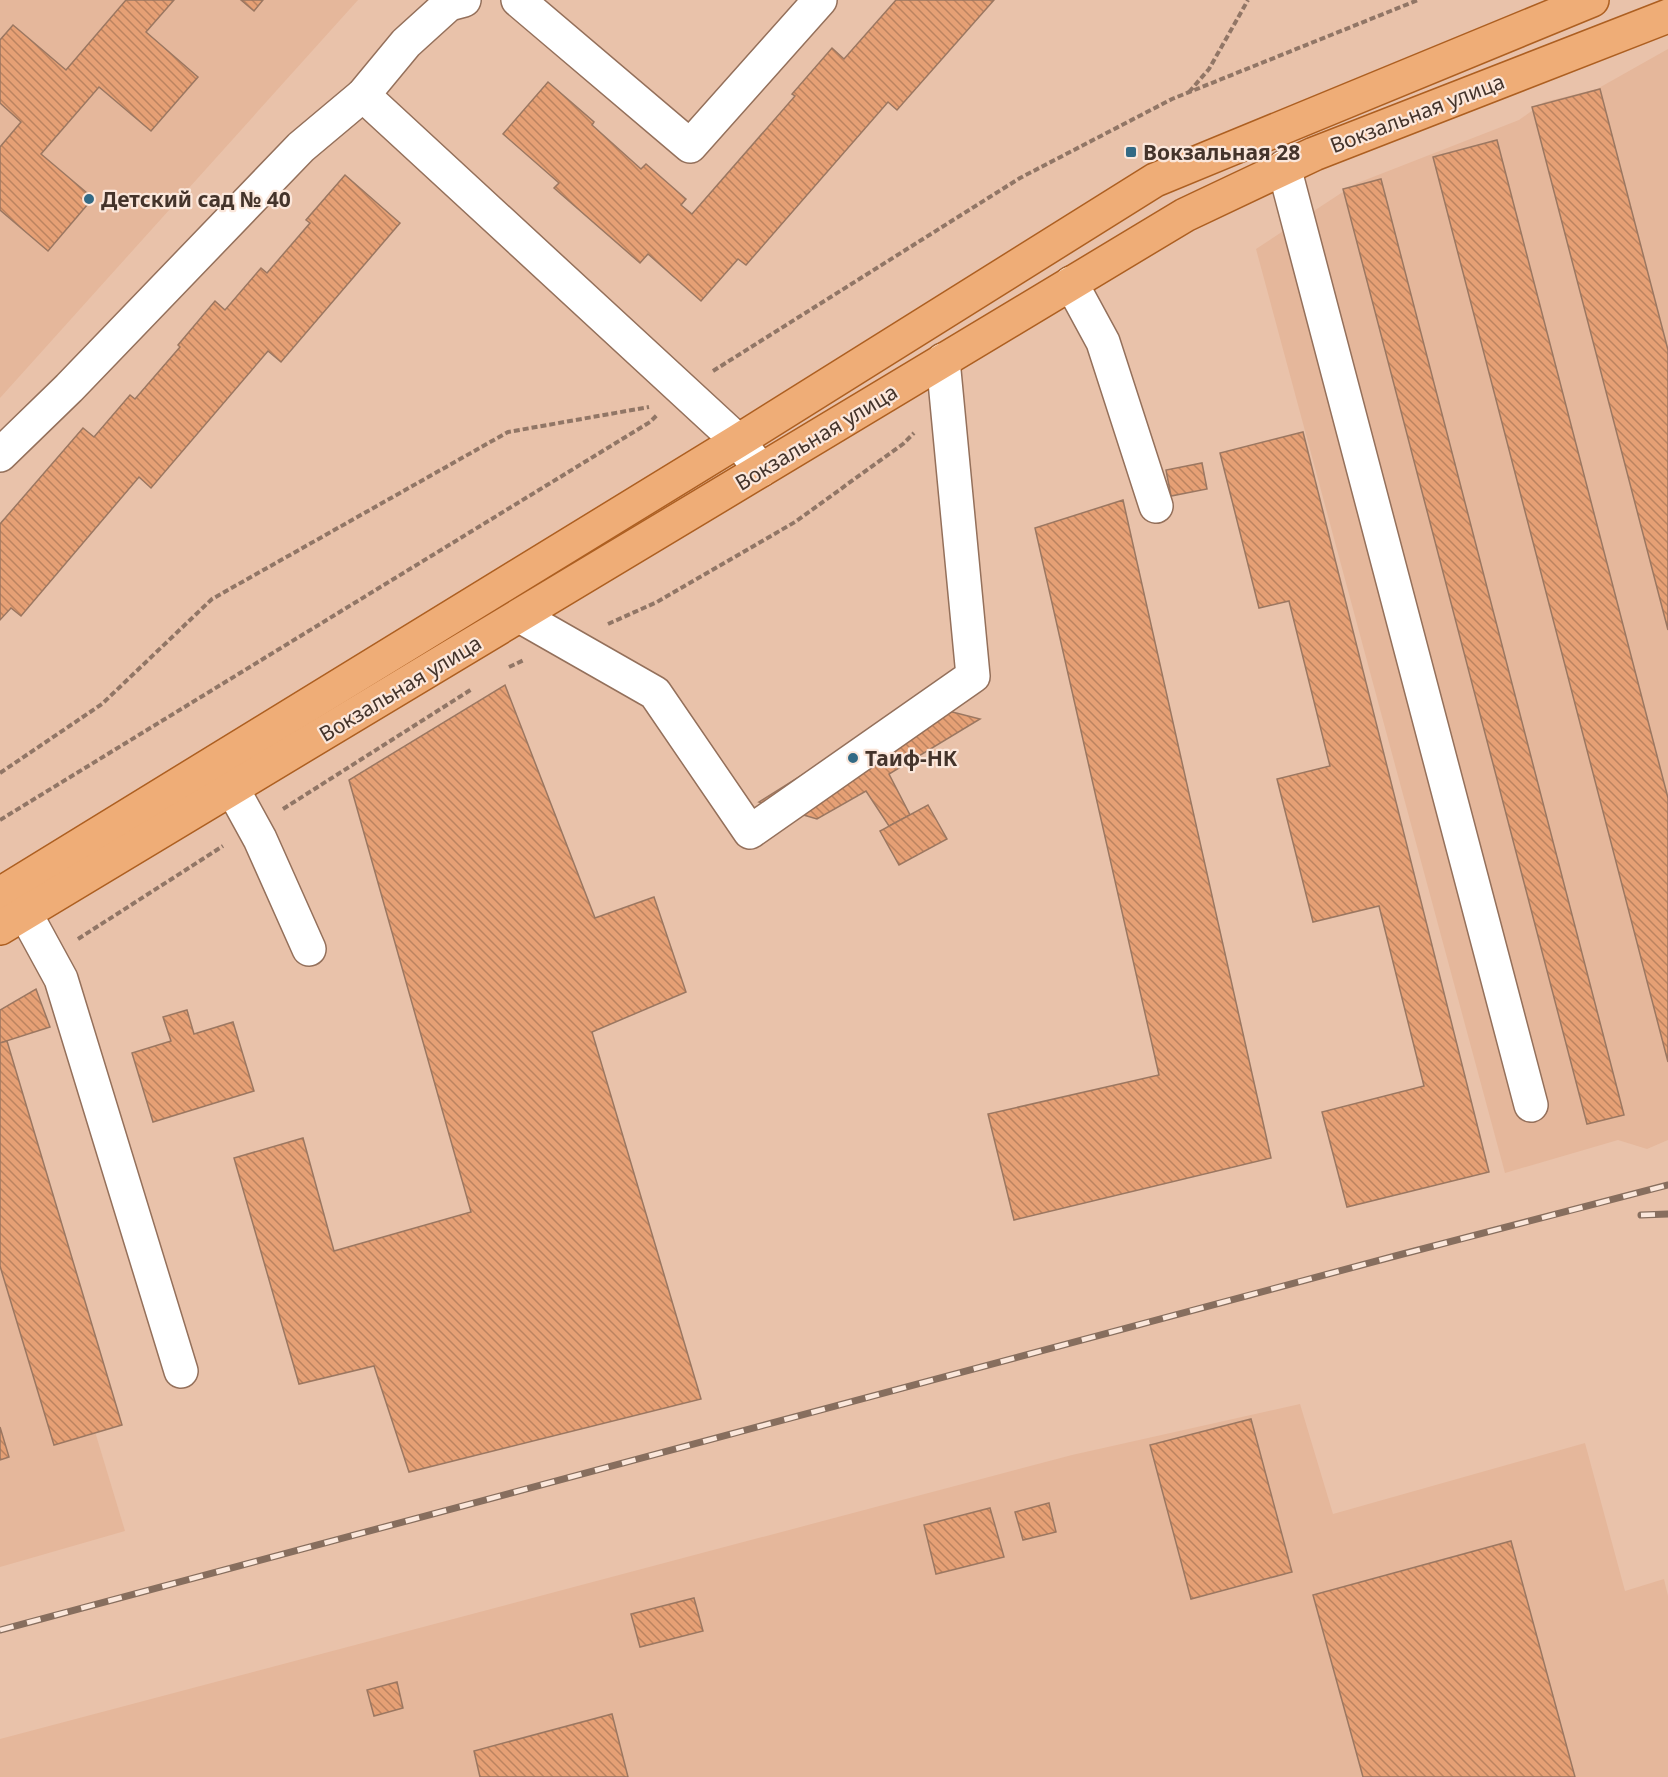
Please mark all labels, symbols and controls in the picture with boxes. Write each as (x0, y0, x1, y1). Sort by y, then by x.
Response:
street label: Вокзальная улица (1326, 67, 1508, 159)
place label: Вокзальная 28 (1143, 138, 1300, 166)
marker: Вокзальная 28 (1124, 145, 1138, 159)
place label: Детский сад № 40 (101, 185, 291, 213)
marker: Детский сад № 40 (82, 192, 96, 206)
street label: Вокзальная улица (730, 377, 902, 497)
street label: Вокзальная улица (314, 628, 486, 748)
place label: Таиф-НК (865, 744, 958, 772)
marker: Таиф-НК (846, 751, 860, 765)

